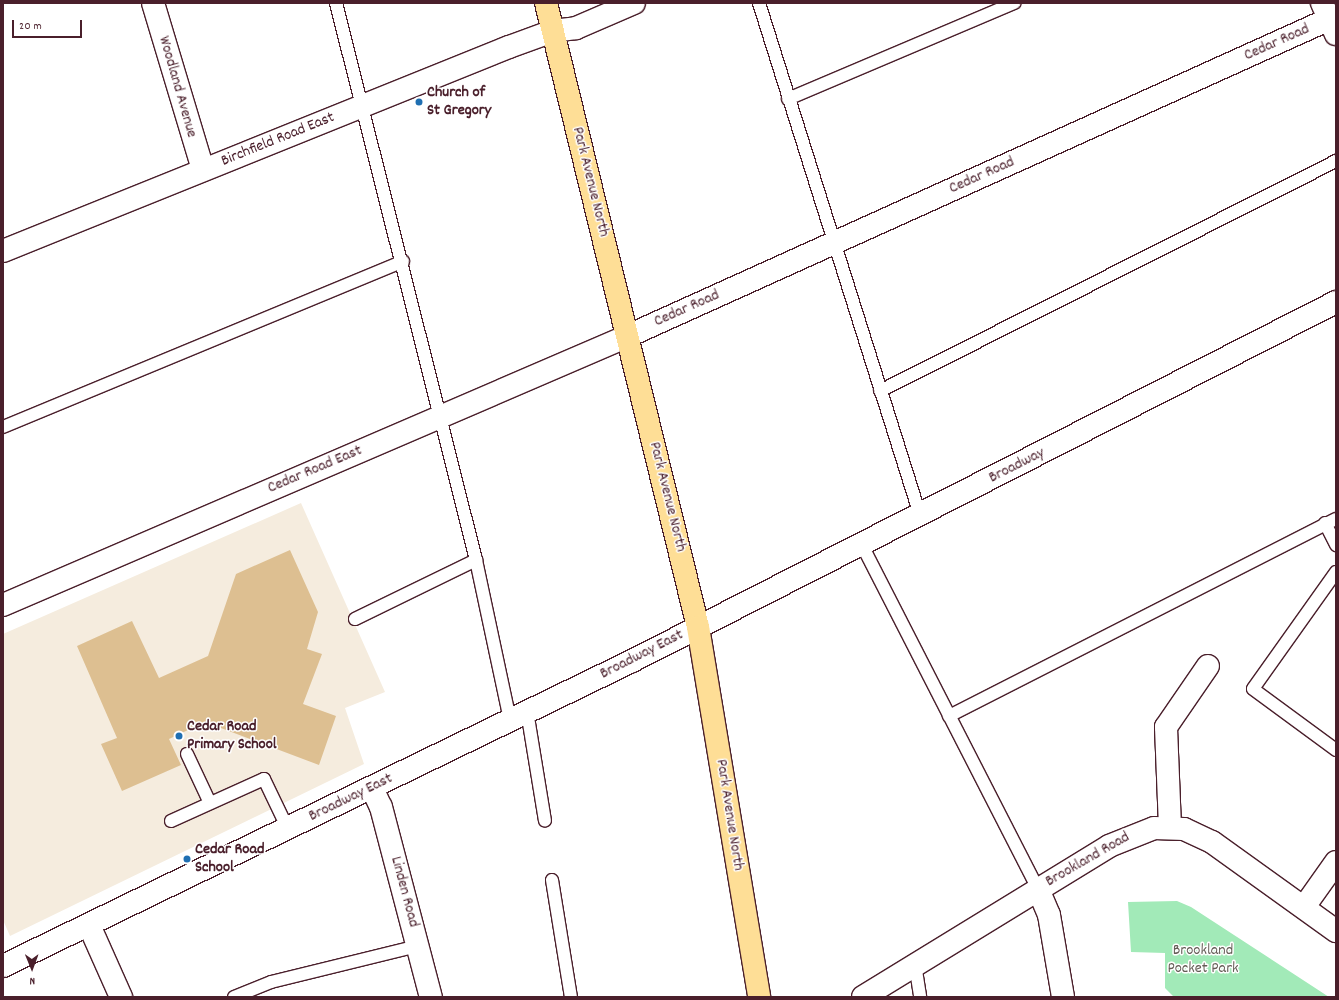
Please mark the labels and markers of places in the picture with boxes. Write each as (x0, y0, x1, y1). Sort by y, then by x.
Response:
place label: Church of St Gregory (427, 83, 491, 121)
marker: Church of St Gregory (414, 97, 424, 107)
place label: Cedar Road Primary School (187, 717, 277, 755)
marker: Cedar Road Primary School (174, 731, 184, 741)
place label: Cedar Road School (195, 840, 264, 878)
marker: Cedar Road School (182, 854, 192, 864)

